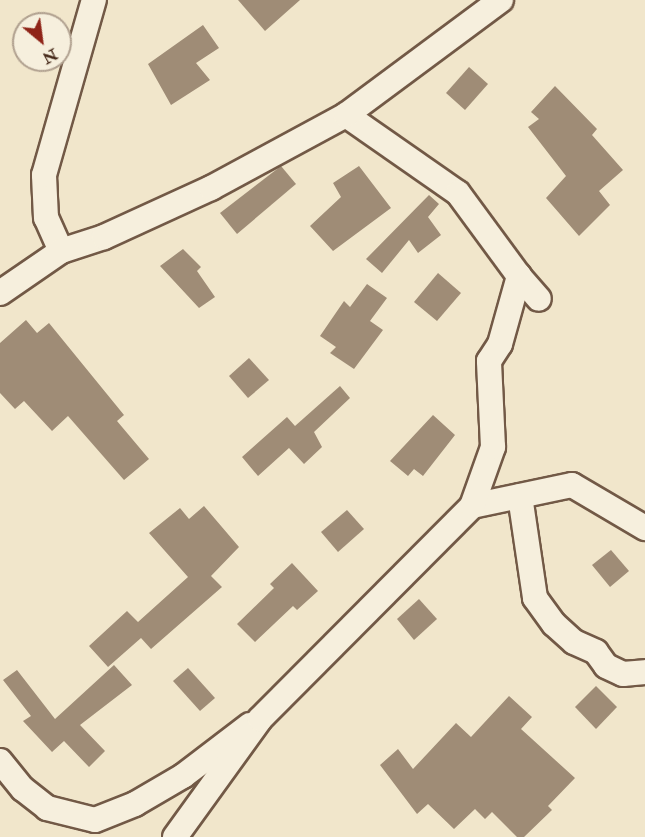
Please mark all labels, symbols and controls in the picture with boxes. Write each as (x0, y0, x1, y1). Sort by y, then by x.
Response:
north arrow (12, 12, 72, 72)
text: N (39, 44, 61, 68)

